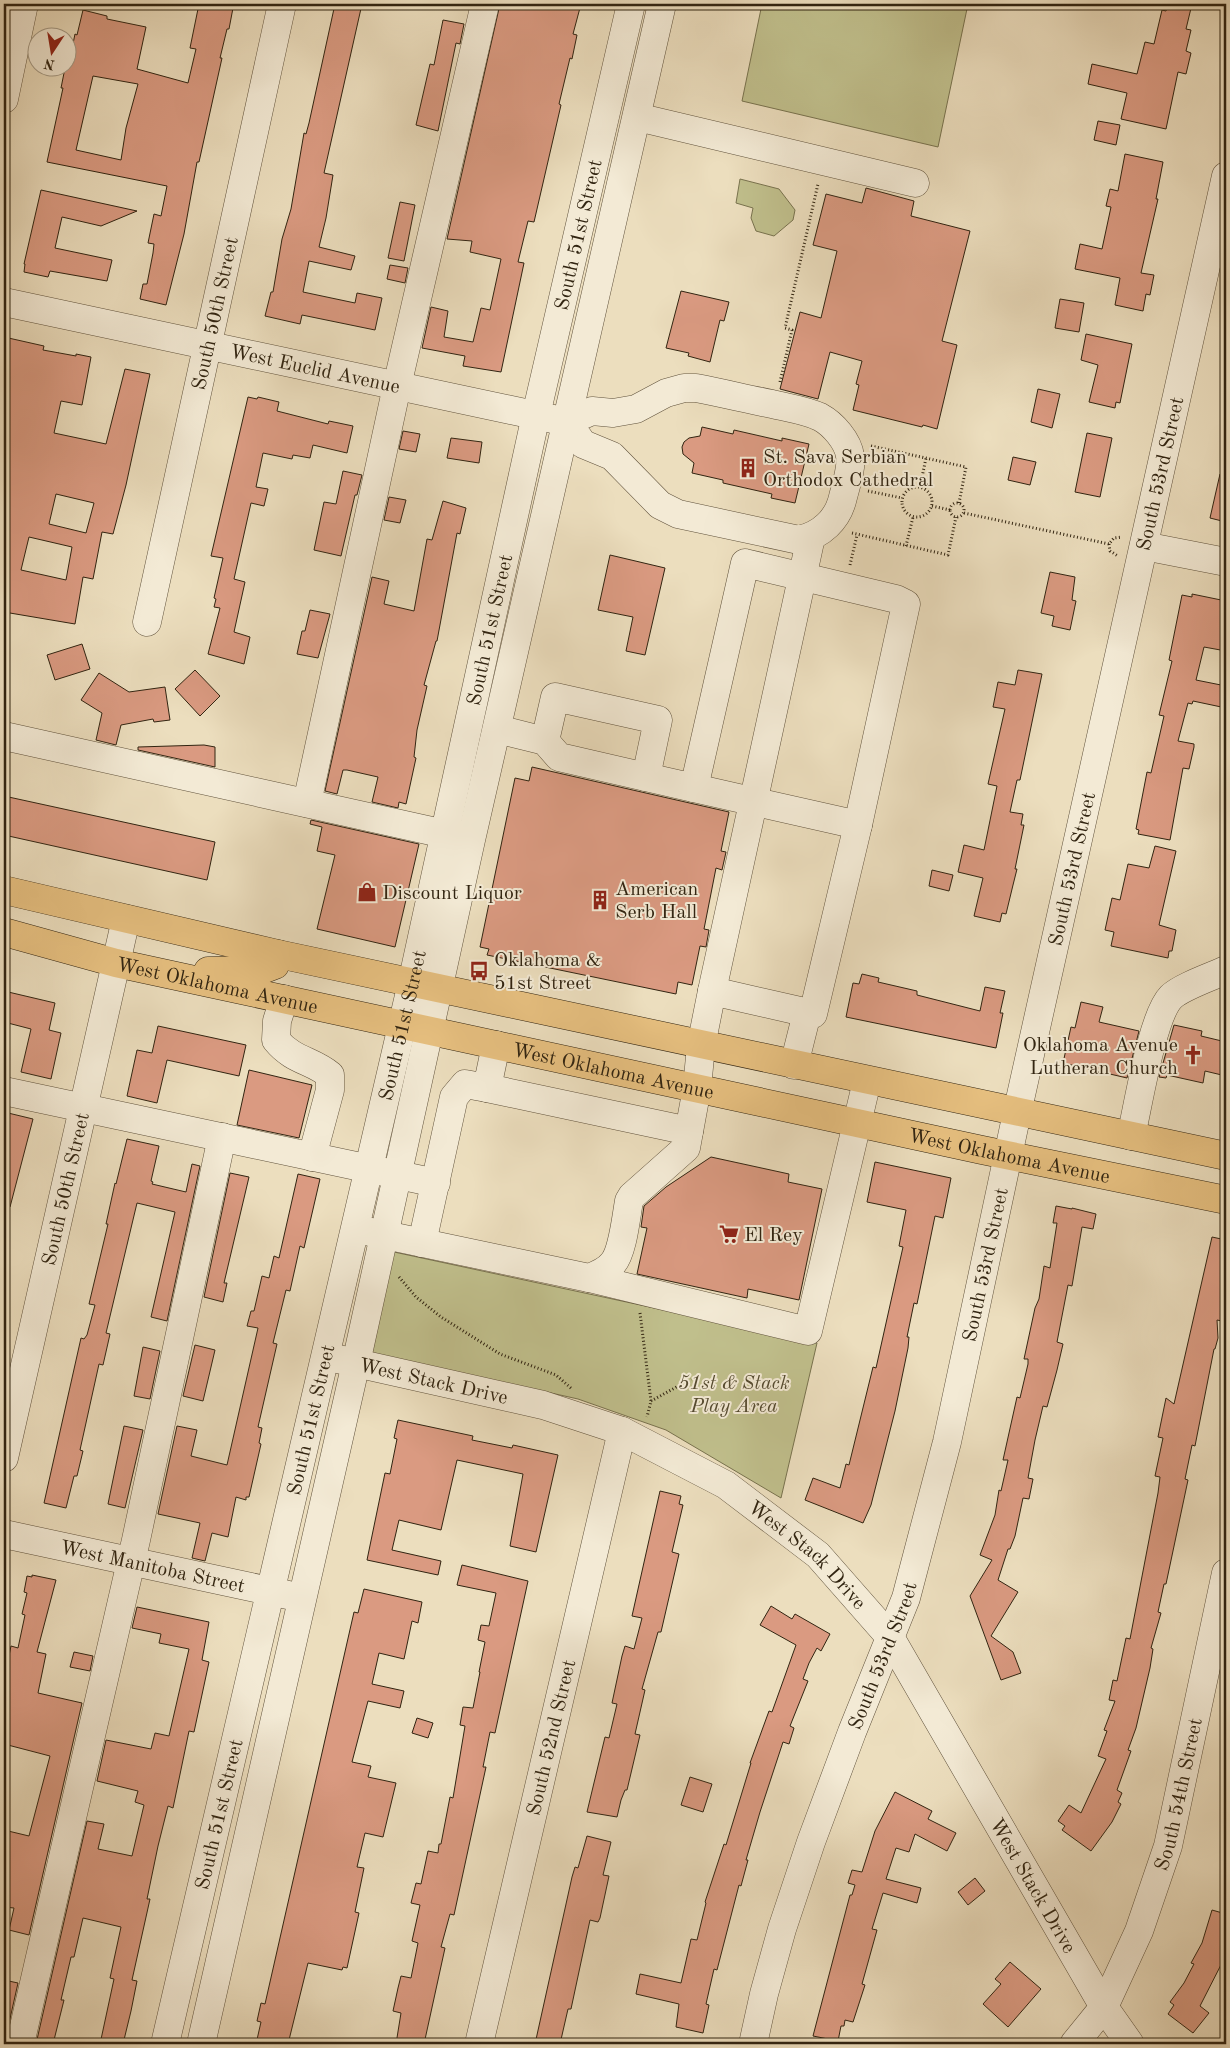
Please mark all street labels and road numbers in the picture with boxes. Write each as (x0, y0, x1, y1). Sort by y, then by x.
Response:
street label: South 51st Street (553, 158, 607, 312)
street label: South 50th Street (190, 235, 243, 392)
street label: West Euclid Avenue (228, 342, 402, 398)
street label: South 53rd Street (1135, 395, 1188, 553)
street label: South 51st Street (465, 553, 517, 708)
street label: South 53rd Street (1047, 791, 1100, 948)
street label: South 51st Street (377, 948, 431, 1103)
street label: West Oklahoma Avenue (115, 955, 320, 1018)
street label: West Oklahoma Avenue (510, 1041, 715, 1104)
street label: South 50th Street (40, 1111, 94, 1268)
street label: West Oklahoma Avenue (906, 1126, 1111, 1188)
street label: South 53rd Street (961, 1186, 1013, 1344)
street label: South 51st Street (285, 1343, 339, 1497)
street label: West Stack Drive (357, 1356, 510, 1409)
street label: West Stack Drive (744, 1498, 869, 1614)
street label: West Manitoba Street (58, 1538, 246, 1597)
street label: South 53rd Street (846, 1580, 922, 1733)
street label: South 52nd Street (525, 1658, 580, 1818)
street label: South 54th Street (1152, 1716, 1207, 1874)
street label: South 51st Street (193, 1737, 248, 1892)
street label: West Stack Drive (985, 1815, 1079, 1957)

